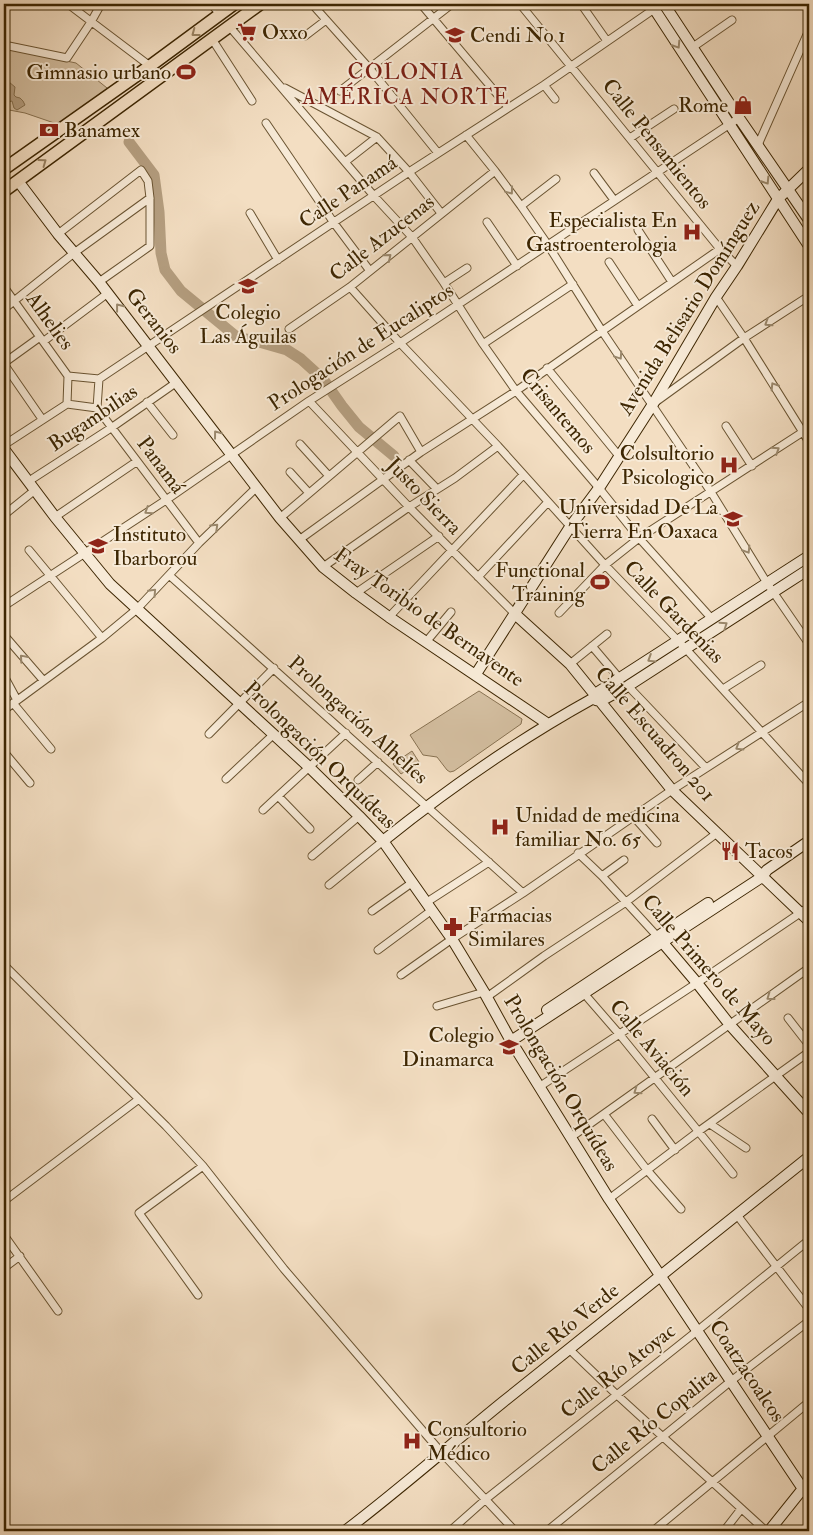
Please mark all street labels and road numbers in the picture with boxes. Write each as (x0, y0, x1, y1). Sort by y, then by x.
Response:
street label: Calle Pensamientos (596, 73, 718, 215)
street label: Calle Panamá (294, 149, 403, 235)
street label: Calle Azucenas (324, 189, 440, 287)
street label: Avenida Belisario Domínguez (611, 196, 766, 421)
street label: Prologación de Eucaliptos (263, 277, 459, 417)
street label: Geranios (120, 283, 188, 359)
street label: Alhelies (19, 286, 80, 355)
street label: Crisantemos (514, 362, 602, 460)
street label: Bugambilias (43, 378, 143, 458)
street label: Panamá (131, 431, 191, 499)
street label: Justo Sierra (380, 451, 468, 541)
street label: Fray Toribio de Bernavente (329, 541, 530, 693)
street label: Calle Gardenias (618, 555, 730, 669)
street label: Prolongación Alhelíes (282, 650, 434, 790)
street label: Calle Escuadron 201 (589, 661, 721, 807)
street label: Prolongación Orquídeas (238, 675, 402, 835)
street label: Calle Primero de Mayo (636, 889, 782, 1051)
street label: Prolongación Orquídeas (498, 990, 624, 1176)
street label: Calle Aviación (603, 994, 701, 1102)
street label: Calle Río Verde (505, 1277, 625, 1381)
street label: Coatzacoalcos (703, 1315, 791, 1427)
street label: Calle Río Atoyac (555, 1317, 682, 1424)
street label: Calle Río Copalita (586, 1362, 723, 1480)

